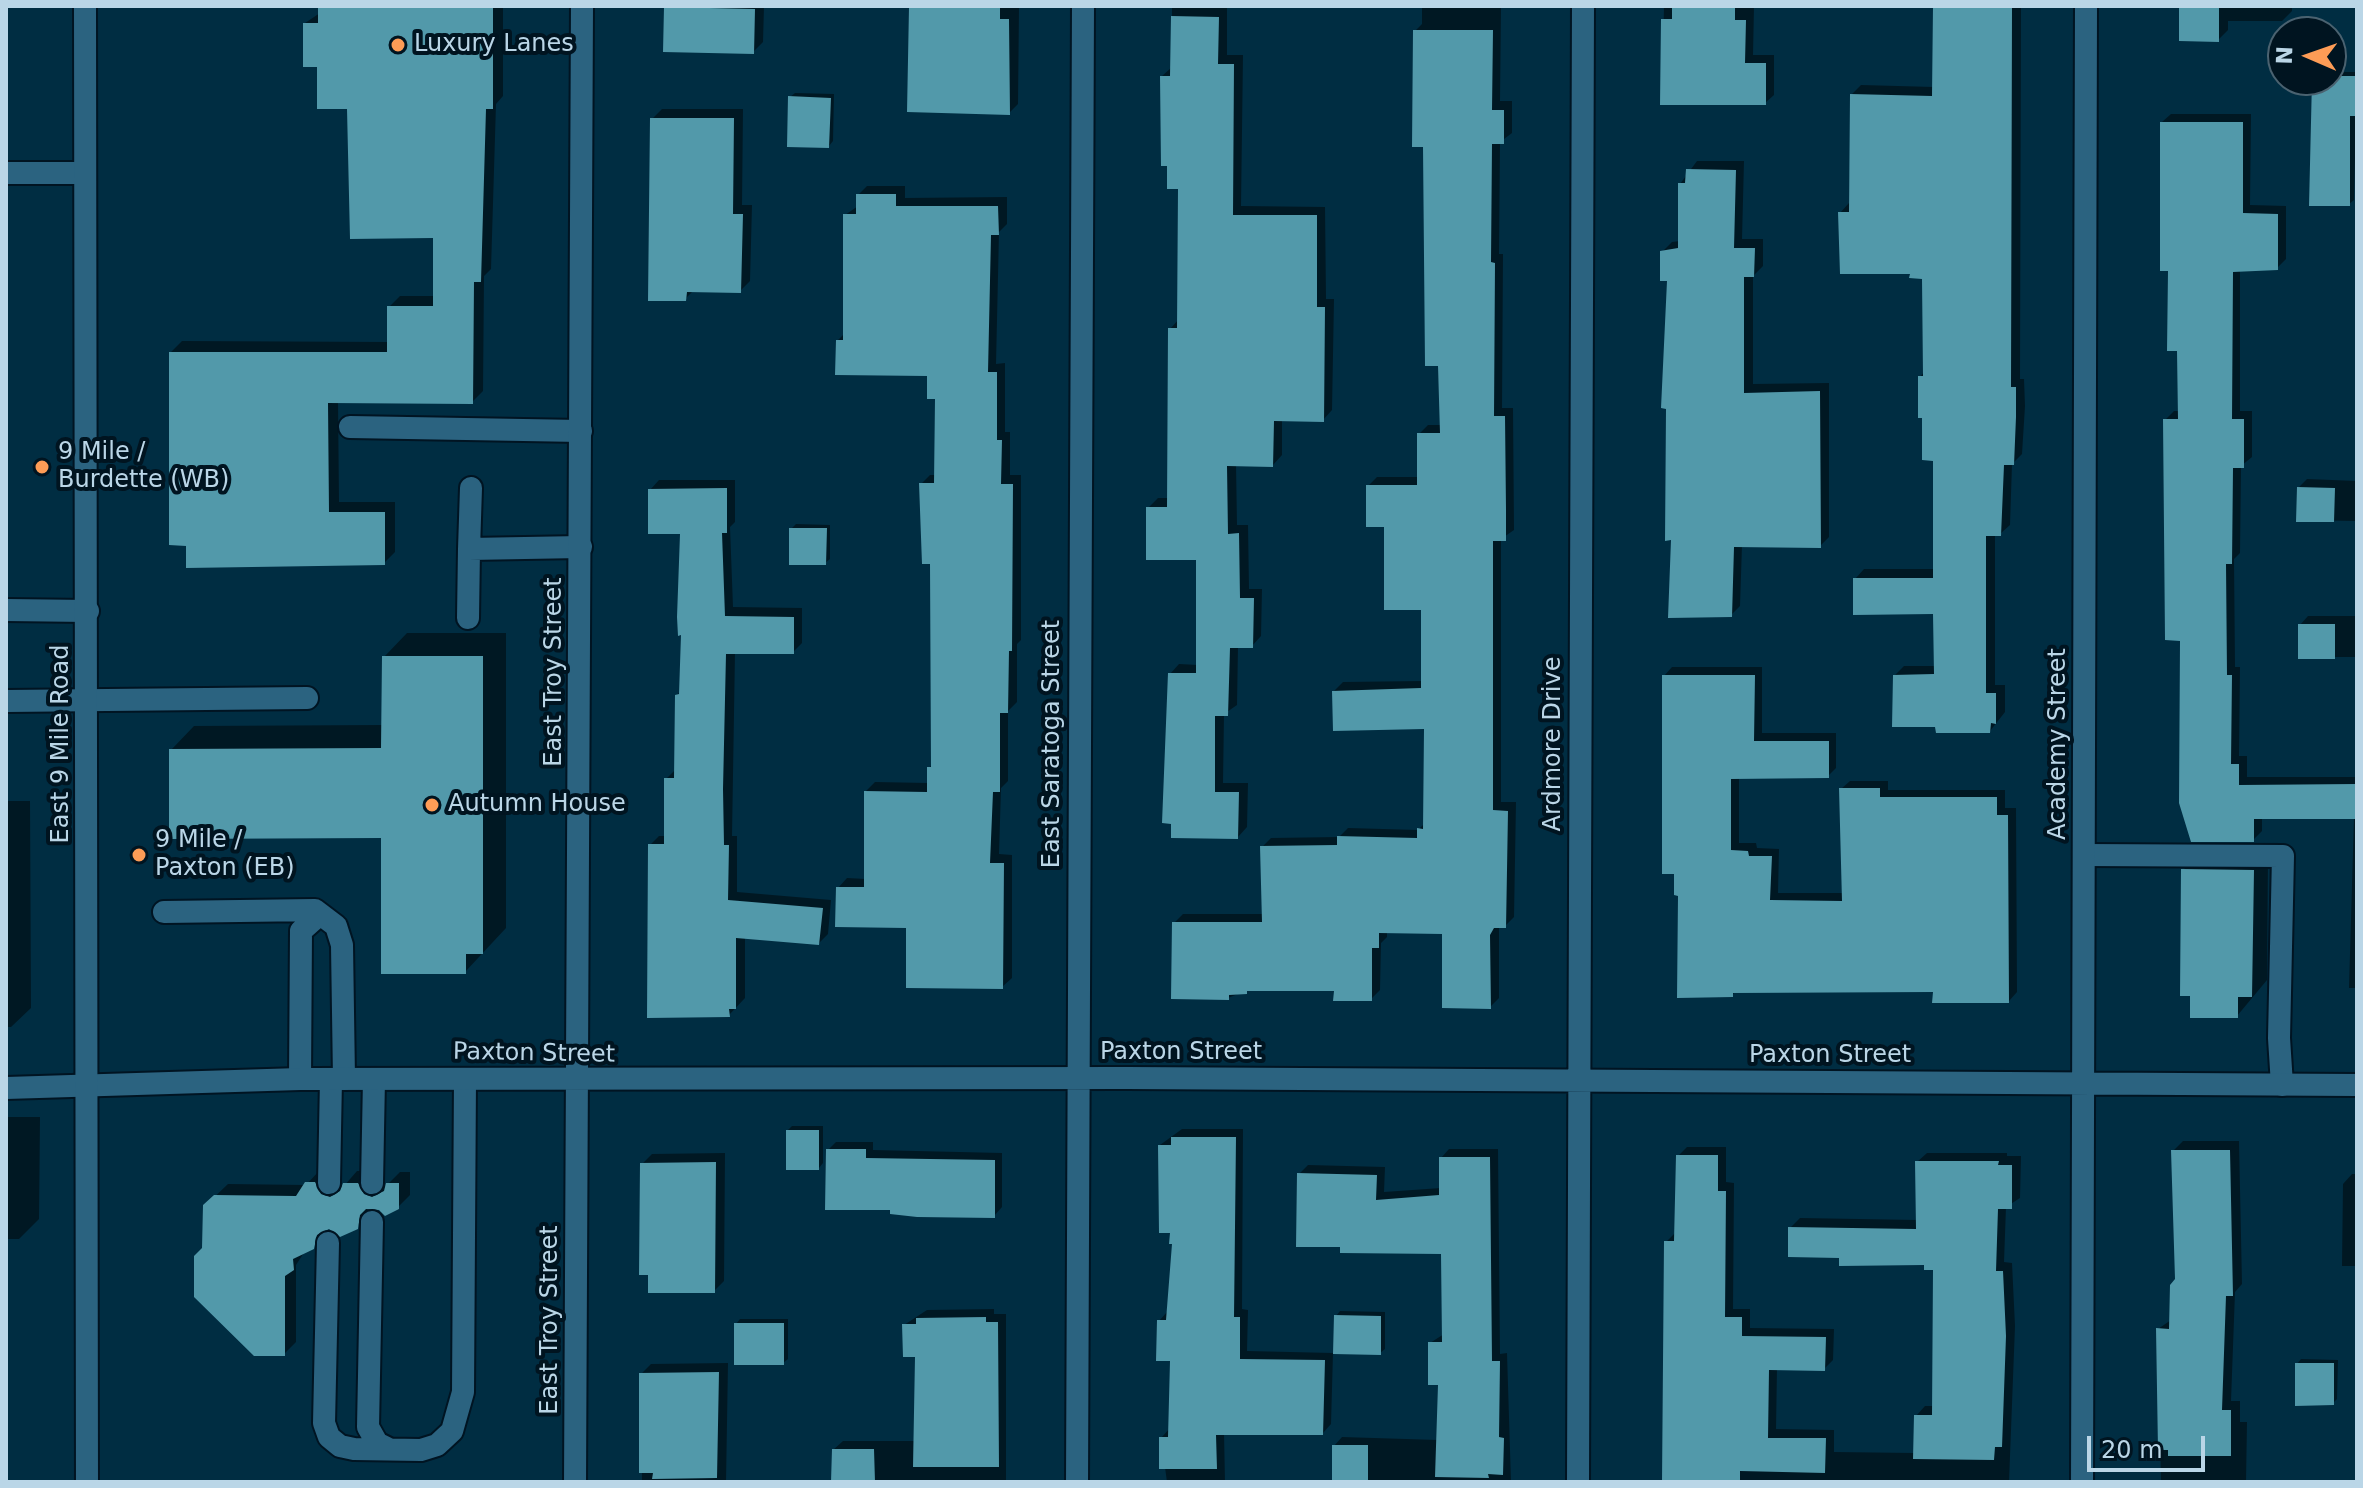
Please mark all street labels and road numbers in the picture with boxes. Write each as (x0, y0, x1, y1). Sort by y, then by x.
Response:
street label: East Troy Street (541, 577, 569, 767)
street label: East Saratoga Street (1039, 620, 1067, 868)
street label: East 9 Mile Road (48, 645, 76, 843)
street label: Academy Street (2045, 648, 2073, 840)
street label: Ardmore Drive (1540, 657, 1568, 831)
street label: Paxton Street (453, 1038, 615, 1070)
street label: Paxton Street (1100, 1039, 1262, 1067)
street label: Paxton Street (1749, 1042, 1911, 1070)
street label: East Troy Street (537, 1225, 565, 1415)

